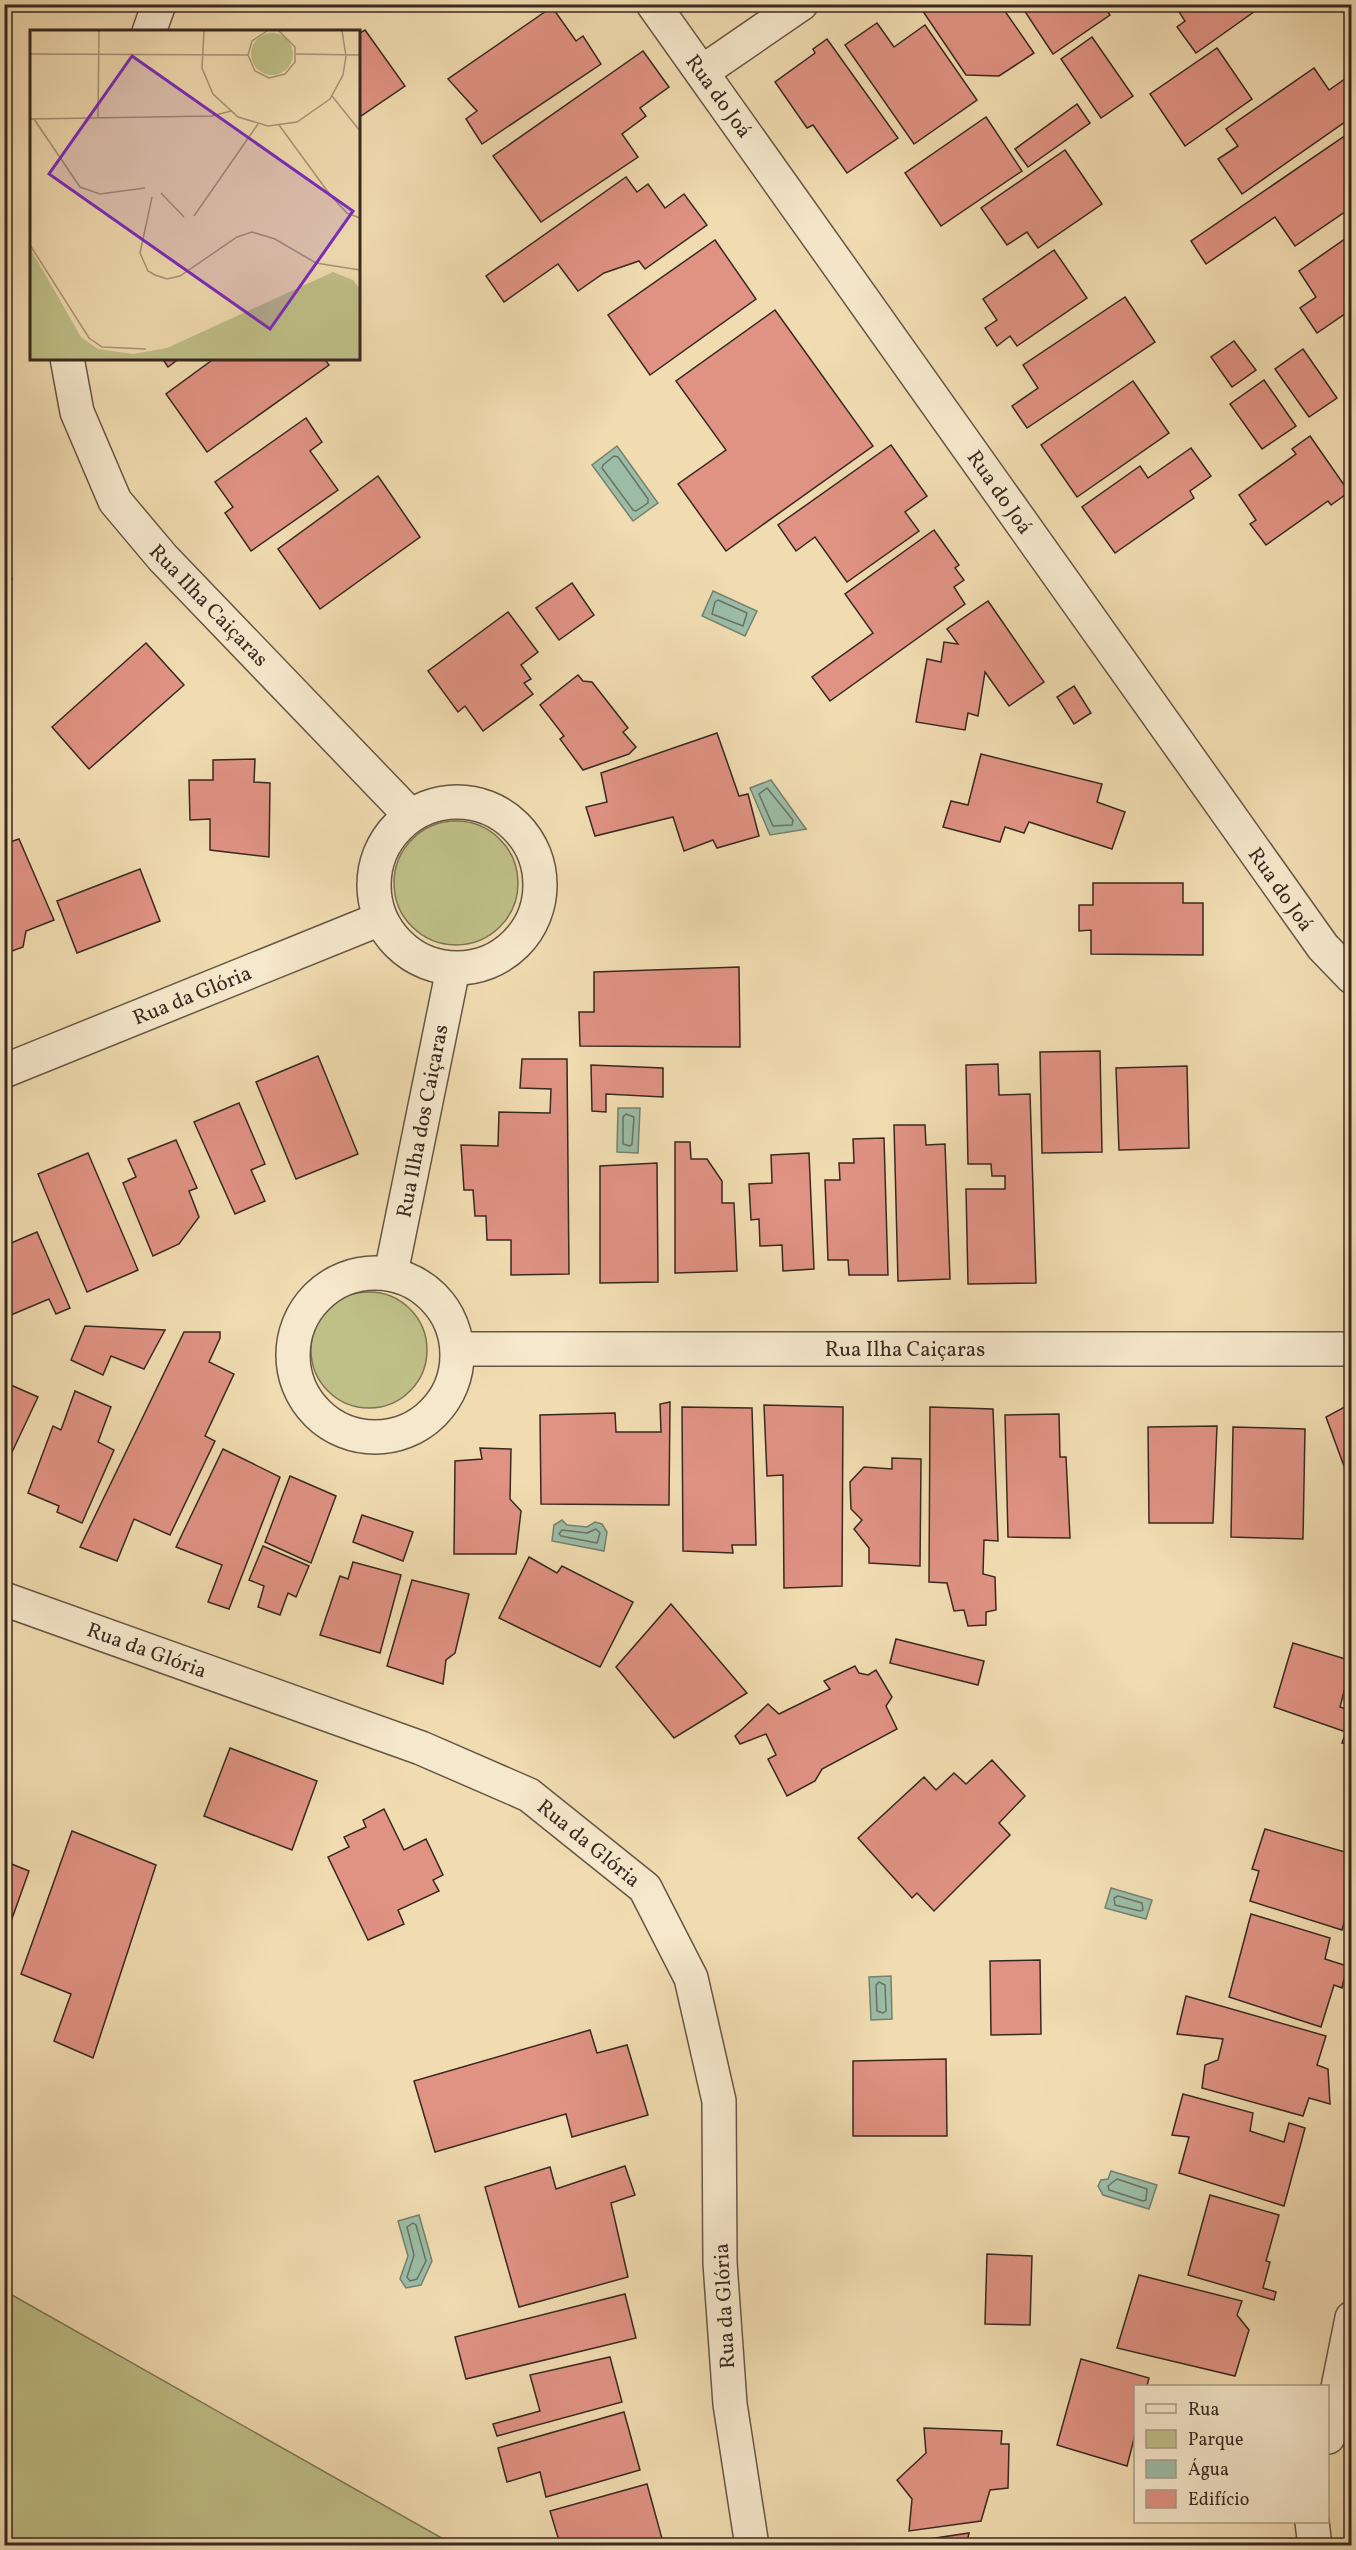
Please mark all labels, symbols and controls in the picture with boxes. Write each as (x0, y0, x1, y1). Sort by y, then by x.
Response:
inset map (30, 30, 360, 360)
street label: Rua do Joá (678, 49, 758, 144)
street label: Rua do Joá (959, 445, 1038, 541)
street label: Rua Ilha Caiçaras (142, 538, 274, 674)
street label: Rua do Joá (1240, 842, 1319, 938)
street label: Rua da Glória (129, 959, 256, 1033)
street label: Rua Ilha dos Caiçaras (390, 1022, 456, 1221)
street label: Rua Ilha Caiçaras (825, 1336, 985, 1365)
street label: Rua da Glória (82, 1616, 211, 1687)
street label: Rua da Glória (530, 1793, 646, 1895)
street label: Rua da Glória (708, 2242, 743, 2369)
legend (1134, 2385, 1329, 2523)
text: Rua (1188, 2398, 1219, 2423)
text: Parque (1188, 2428, 1243, 2453)
text: Água (1188, 2458, 1229, 2483)
text: Edifício (1188, 2488, 1249, 2513)

